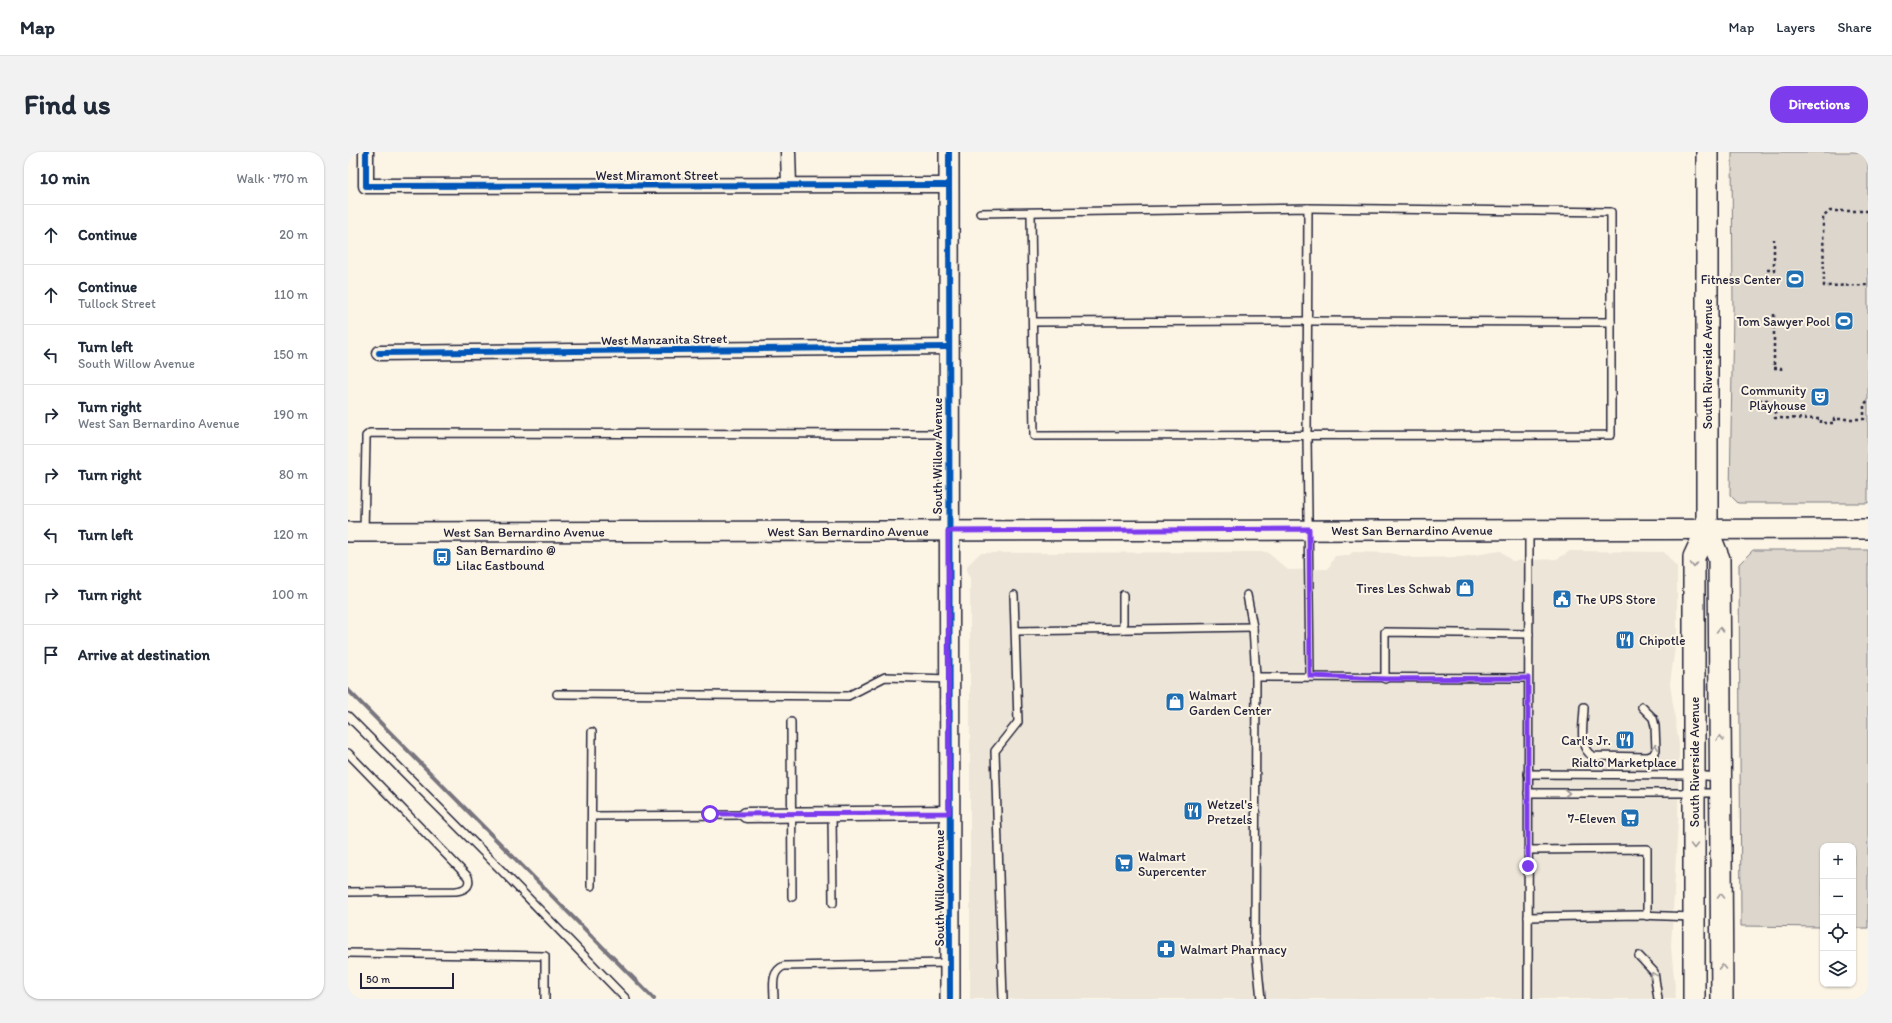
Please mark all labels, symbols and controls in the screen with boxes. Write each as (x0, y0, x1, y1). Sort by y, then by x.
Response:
text: Map (20, 16, 55, 39)
text: Map (1729, 19, 1754, 36)
text: Layers (1776, 19, 1815, 36)
text: Share (1837, 19, 1872, 36)
button: Directions (1770, 86, 1868, 123)
text: Find us (24, 87, 111, 121)
text: 10 min (40, 168, 90, 188)
street label: West Miramont Street (596, 168, 719, 183)
text: Walk · 770 m (237, 171, 308, 186)
icon: ahead (40, 224, 62, 246)
text: Continue (78, 226, 137, 244)
text: 20 m (279, 227, 308, 242)
sports icon: Fitness Center (1784, 268, 1806, 290)
place label: Fitness Center (1701, 272, 1782, 287)
text: Continue (78, 278, 137, 296)
icon: ahead (40, 284, 62, 306)
text: 110 m (274, 287, 308, 302)
text: Tullock Street (78, 296, 156, 311)
street label: South Riverside Avenue (1700, 299, 1715, 429)
sports icon: Tom Sawyer Pool (1833, 310, 1855, 332)
place label: Tom Sawyer Pool (1736, 314, 1830, 329)
street label: West Manzanita Street (601, 331, 727, 348)
text: Turn left (78, 338, 133, 356)
icon: left (40, 344, 62, 366)
text: 150 m (273, 347, 308, 362)
text: South Willow Avenue (78, 356, 195, 371)
place label: Community Playhouse (1741, 383, 1806, 413)
theatre icon: Community Playhouse (1809, 386, 1831, 408)
street label: South Willow Avenue (930, 397, 945, 515)
text: Turn right (78, 398, 142, 416)
icon: right (40, 404, 62, 426)
text: 190 m (273, 407, 308, 422)
text: West San Bernardino Avenue (78, 416, 239, 431)
icon: right (40, 464, 62, 486)
text: Turn right (78, 466, 142, 484)
text: 80 m (279, 467, 308, 482)
street label: West San Bernardino Avenue (1331, 523, 1493, 538)
icon: left (40, 524, 62, 546)
street label: West San Bernardino Avenue (443, 524, 605, 540)
street label: West San Bernardino Avenue (767, 524, 929, 539)
text: Turn left (78, 526, 133, 544)
text: 120 m (273, 527, 308, 542)
place label: San Bernardino @ Lilac Eastbound (456, 543, 556, 573)
bus stop icon: San Bernardino @ Lilac Eastbound (431, 546, 453, 568)
one-way arrow (1690, 562, 1698, 568)
shop icon: Tires Les Schwab (1454, 577, 1476, 599)
place label: Tires Les Schwab (1356, 581, 1451, 596)
icon: right (40, 584, 62, 606)
text: Turn right (78, 586, 142, 604)
text: 100 m (272, 587, 308, 602)
public building icon: The UPS Store (1551, 588, 1573, 610)
place label: The UPS Store (1576, 592, 1656, 607)
one-way arrow (1716, 627, 1724, 633)
restaurant icon: Chipotle (1614, 629, 1636, 651)
place label: Chipotle (1639, 633, 1686, 648)
icon: arrive (40, 644, 62, 666)
text: Arrive at destination (78, 646, 210, 664)
place label: Walmart Garden Center (1189, 688, 1272, 718)
shop icon: Walmart Garden Center (1164, 691, 1186, 713)
street label: South Riverside Avenue (1687, 697, 1702, 827)
restaurant icon: Carl's Jr. (1614, 729, 1636, 751)
place label: Carl's Jr. (1561, 733, 1611, 748)
one-way arrow (1716, 735, 1724, 741)
one-way arrow (1650, 743, 1659, 750)
street label: Rialto Marketplace (1572, 755, 1676, 770)
one-way arrow (1564, 789, 1570, 797)
place label: Wetzel's Pretzels (1207, 797, 1253, 827)
restaurant icon: Wetzel's Pretzels (1182, 800, 1204, 822)
route start (701, 805, 719, 823)
supermarket icon: 7-Eleven (1619, 807, 1641, 829)
place label: 7-Eleven (1568, 811, 1617, 826)
street label: South Willow Avenue (932, 829, 947, 947)
one-way arrow (1690, 843, 1698, 849)
map controls (1820, 843, 1856, 987)
button: + (1820, 843, 1856, 879)
place label: Walmart Supercenter (1138, 849, 1207, 879)
supermarket icon: Walmart Supercenter (1113, 852, 1135, 874)
route end (1519, 857, 1537, 875)
button: − (1820, 879, 1856, 915)
one-way arrow (1717, 893, 1725, 899)
button: locate (1820, 915, 1856, 951)
pharmacy icon: Walmart Pharmacy (1155, 938, 1177, 960)
place label: Walmart Pharmacy (1180, 942, 1287, 957)
button: layers (1820, 951, 1856, 987)
one-way arrow (1718, 964, 1726, 970)
scale bar (360, 971, 454, 990)
one-way arrow (1650, 972, 1658, 979)
text: 50 m (366, 973, 390, 986)

